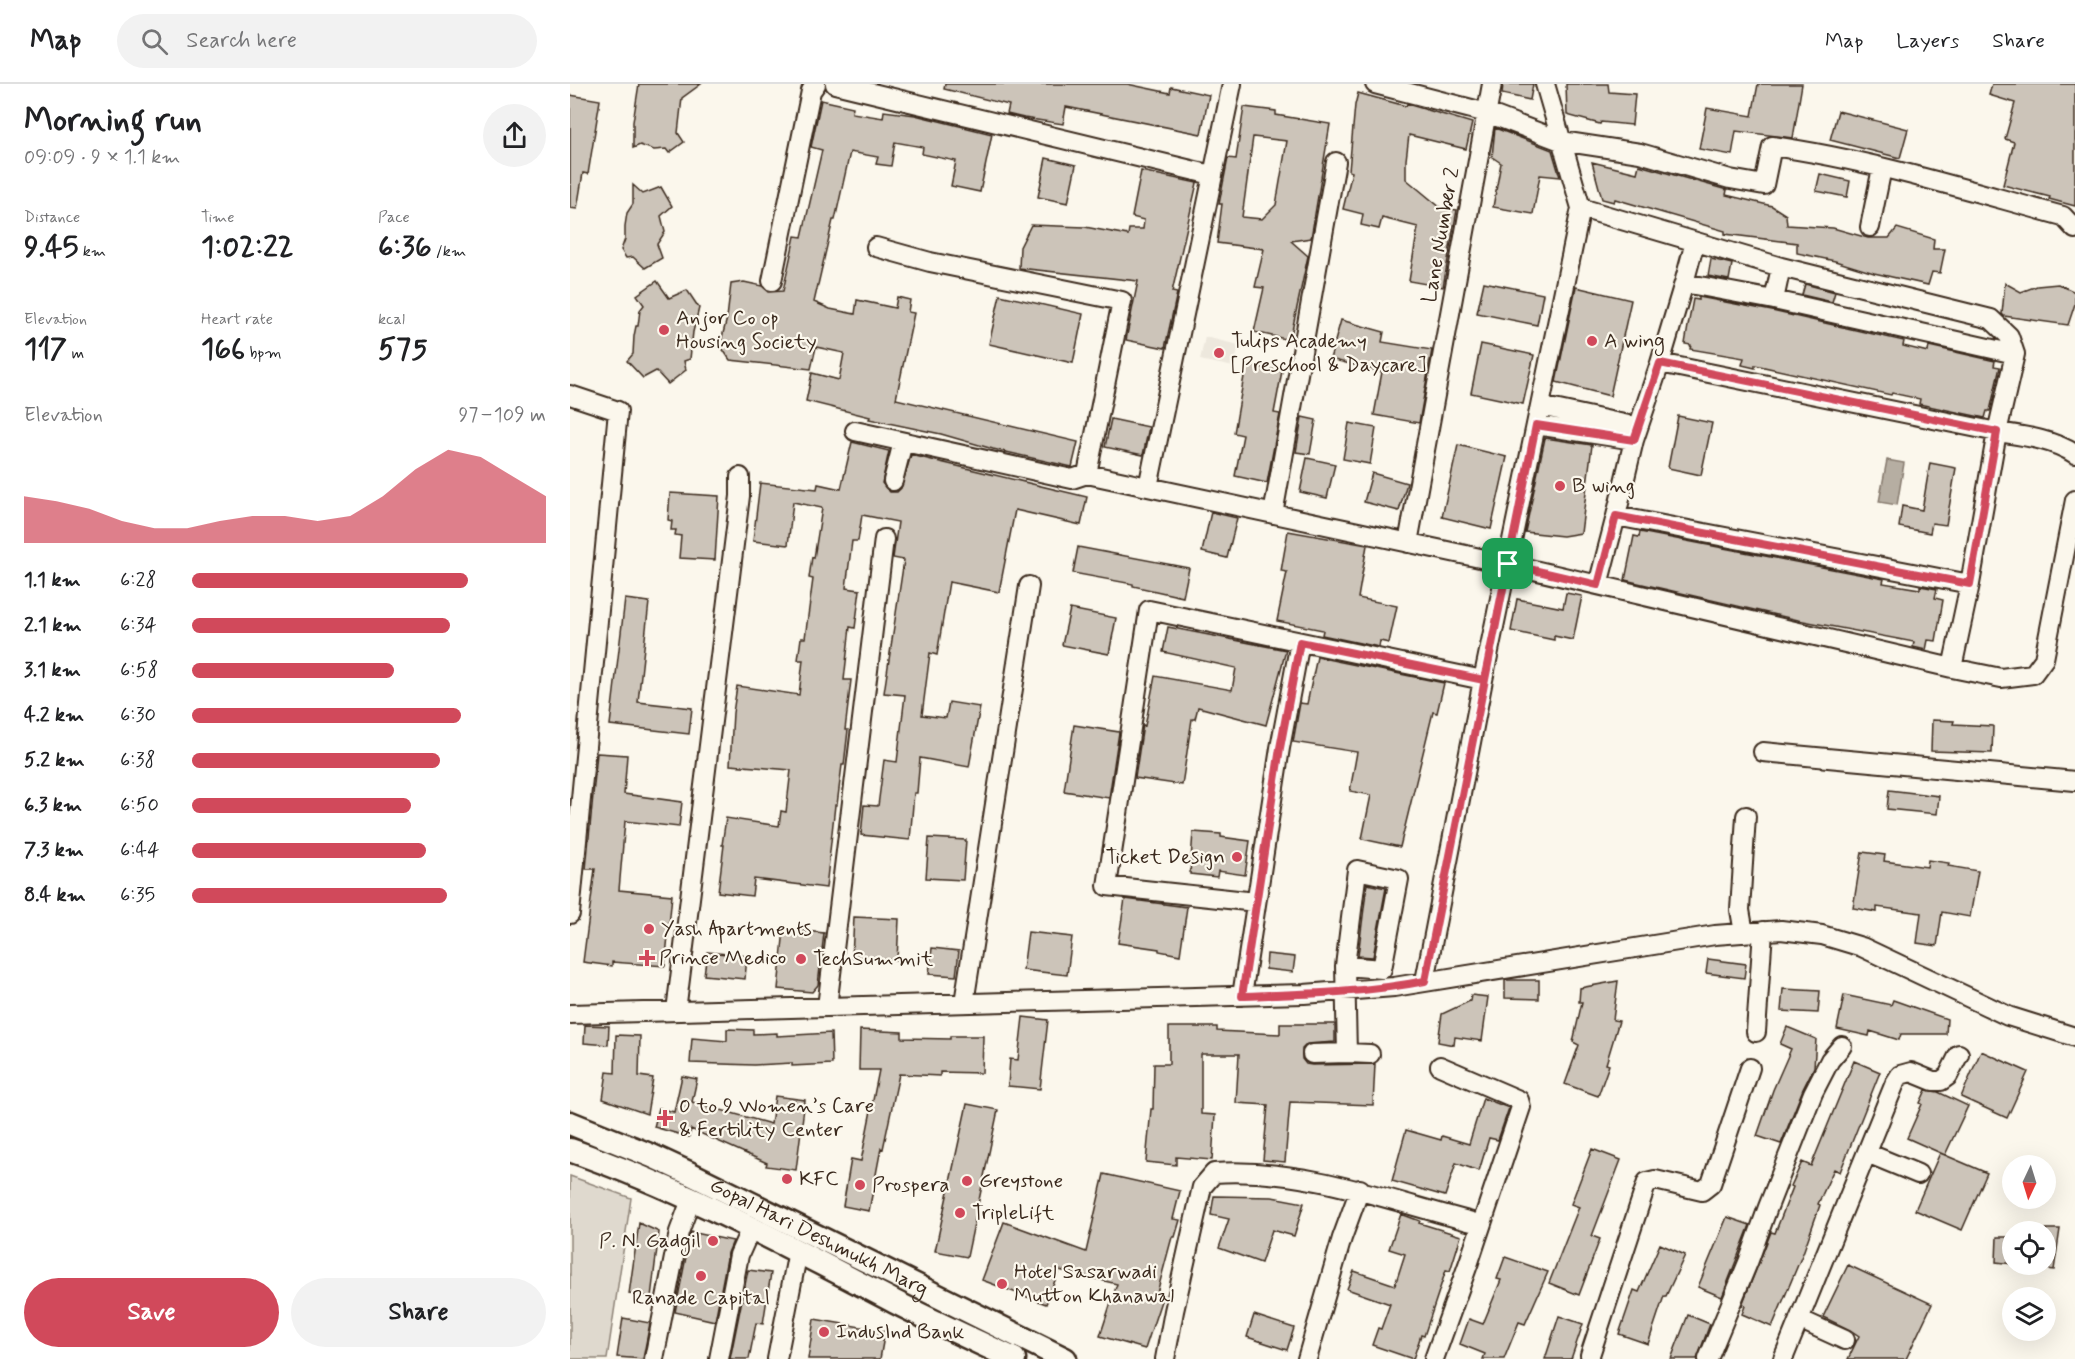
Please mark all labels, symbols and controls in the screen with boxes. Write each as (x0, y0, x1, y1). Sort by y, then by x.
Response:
search box (117, 14, 537, 68)
text: Map (30, 23, 81, 60)
icon: search (138, 25, 171, 58)
text: Search here (186, 27, 297, 55)
text: Map (1825, 27, 1863, 55)
text: Layers (1896, 27, 1959, 55)
text: Share (1992, 27, 2045, 55)
text: Morning run (24, 99, 202, 143)
button: share (483, 104, 546, 167)
text: 09:09 · 9 × 1.1 km (24, 144, 180, 171)
street label: Lane Number 2 (1415, 165, 1467, 305)
text: Distance (24, 207, 80, 228)
text: Time (201, 207, 235, 228)
text: Pace (378, 207, 410, 228)
text: 9.45 (24, 228, 78, 267)
text: 1:02:22 (201, 228, 294, 267)
text: 6:36 (378, 228, 432, 267)
text: km (78, 241, 106, 262)
text: /km (432, 241, 466, 262)
place label: Anjor Co op Housing Society (676, 304, 817, 356)
text: Elevation (24, 309, 87, 330)
text: Heart rate (201, 309, 273, 330)
text: kcal (378, 309, 405, 330)
marker: Anjor Co op Housing Society (657, 323, 671, 337)
place label: Tulips Academy [Preschool & Daycare] (1231, 327, 1426, 379)
place label: A wing (1604, 327, 1665, 356)
text: 117 (24, 330, 67, 369)
text: 166 (201, 330, 245, 369)
text: 575 (378, 330, 428, 369)
marker: A wing (1585, 334, 1599, 348)
text: m (67, 343, 84, 364)
text: bpm (245, 343, 282, 364)
marker: Tulips Academy [Preschool & Daycare] (1212, 346, 1226, 360)
text: Elevation (24, 402, 103, 429)
text: 97–109 m (459, 402, 546, 429)
place label: B wing (1572, 472, 1635, 500)
marker: B wing (1553, 479, 1567, 493)
pin (1482, 538, 1533, 589)
icon: arrive (1491, 547, 1524, 580)
text: 1.1 km (24, 567, 81, 594)
text: 6:28 (120, 567, 156, 594)
text: 2.1 km (24, 612, 81, 639)
text: 6:34 (120, 612, 157, 639)
text: 3.1 km (24, 657, 81, 684)
text: 6:58 (120, 657, 159, 684)
text: 4.2 km (24, 702, 84, 729)
text: 6:30 (120, 702, 156, 729)
text: 5.2 km (24, 747, 85, 774)
text: 6:38 (120, 747, 156, 774)
text: 6.3 km (24, 792, 82, 819)
text: 6:50 (120, 792, 159, 819)
text: 7.3 km (24, 837, 84, 864)
text: 6:44 (120, 837, 159, 864)
place label: Ticket Design (1105, 843, 1225, 871)
marker: Ticket Design (1230, 850, 1244, 864)
text: 8.4 km (24, 882, 86, 909)
text: 6:35 (120, 882, 155, 909)
place label: Yash Apartments (661, 915, 812, 944)
marker: Yash Apartments (642, 922, 656, 936)
place label: Prince Medico (659, 944, 786, 972)
place label: TechSummit (813, 945, 934, 973)
marker: Prince Medico (640, 951, 654, 965)
marker: TechSummit (794, 952, 808, 966)
place label: 0 to 9 Women’s Care & Fertility Center (679, 1092, 874, 1144)
marker: 0 to 9 Women’s Care & Fertility Center (656, 1109, 674, 1127)
north arrow (2002, 1155, 2056, 1209)
map controls (2002, 1155, 2056, 1341)
place label: KFC (799, 1165, 839, 1193)
place label: Greystone (979, 1167, 1063, 1195)
street label: Gopal Hari Deshmukh Marg (705, 1171, 933, 1304)
place label: Prospera (872, 1171, 950, 1199)
marker: KFC (780, 1172, 794, 1186)
marker: Greystone (960, 1174, 974, 1188)
marker: Prospera (853, 1178, 867, 1192)
place label: TripleLift (972, 1199, 1055, 1227)
marker: TripleLift (953, 1206, 967, 1220)
button: locate (2002, 1221, 2056, 1275)
place label: P. N. Gadgil (599, 1227, 701, 1256)
marker: P. N. Gadgil (706, 1234, 720, 1248)
place label: Hotel Sasarwadi Mutton Khanawal (1014, 1258, 1174, 1310)
marker: Ranade Capital (694, 1269, 708, 1283)
marker: Hotel Sasarwadi Mutton Khanawal (995, 1277, 1009, 1291)
button: Save (24, 1278, 279, 1347)
button: Share (291, 1278, 546, 1347)
place label: Ranade Capital (632, 1284, 770, 1312)
button: layers (2002, 1287, 2056, 1341)
place label: IndusInd Bank (836, 1318, 965, 1346)
marker: IndusInd Bank (817, 1325, 831, 1339)

